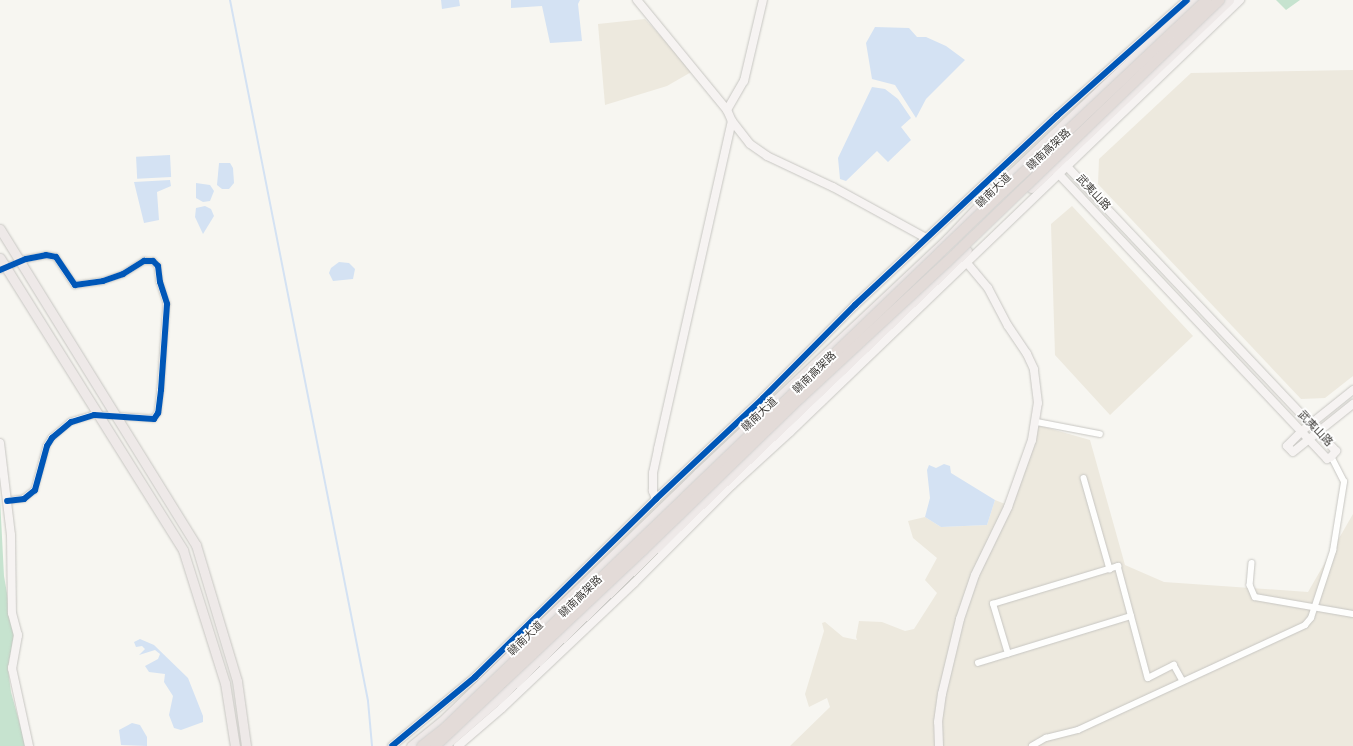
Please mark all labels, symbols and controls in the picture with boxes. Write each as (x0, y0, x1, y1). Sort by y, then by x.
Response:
street label: 赣南高架路 (1024, 126, 1074, 174)
street label: 赣南大道 (974, 171, 1014, 211)
street label: 武夷山路 (1073, 172, 1113, 214)
street label: 赣南高架路 (791, 349, 839, 397)
street label: 赣南大道 (739, 395, 781, 435)
street label: 武夷山路 (1295, 409, 1335, 449)
street label: 赣南高架路 (557, 573, 605, 621)
street label: 赣南大道 (506, 619, 546, 659)

